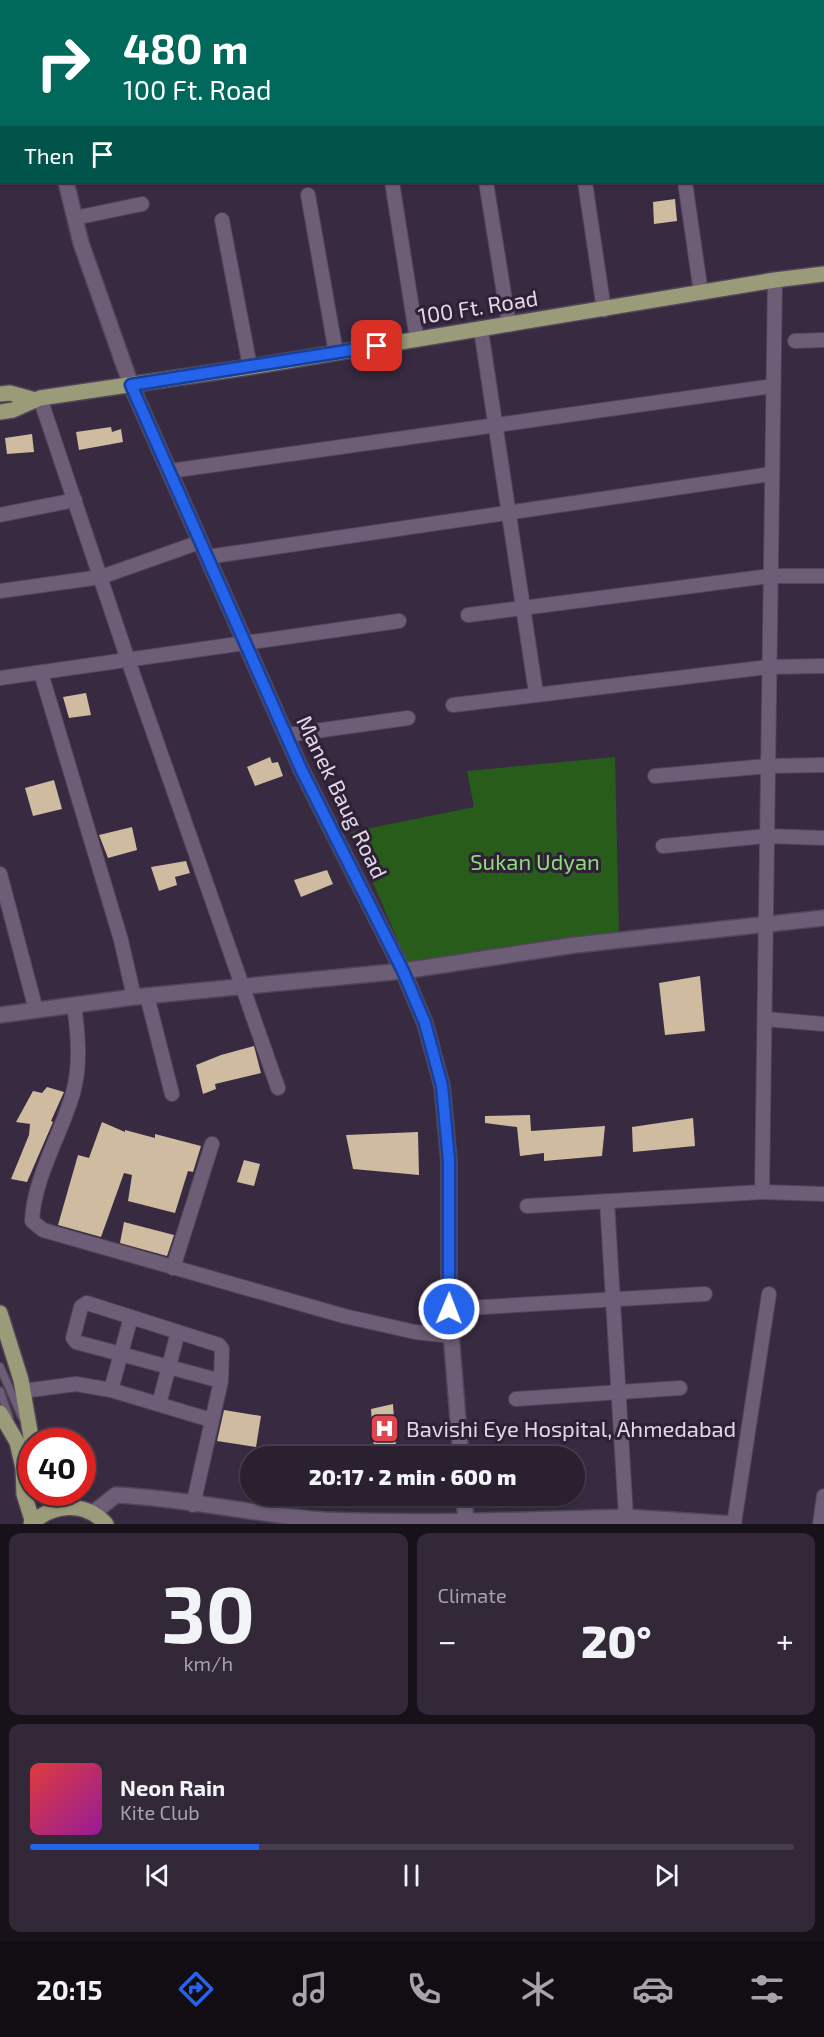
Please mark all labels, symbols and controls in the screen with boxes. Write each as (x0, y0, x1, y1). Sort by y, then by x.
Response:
text: 480 m (123, 22, 249, 72)
icon: right (24, 24, 102, 102)
text: 100 Ft. Road (123, 73, 272, 105)
icon: arrive (86, 138, 119, 171)
text: Then (24, 142, 74, 168)
street label: 100 Ft. Road (416, 284, 540, 328)
pin (351, 320, 402, 371)
icon: arrive (360, 329, 393, 362)
street label: Manek Baug Road (292, 711, 394, 882)
park label: Sukan Udyan (470, 848, 600, 874)
position arrow (417, 1277, 481, 1341)
hospital icon: Bavishi Eye Hospital, Ahmedabad (369, 1413, 401, 1445)
place label: Bavishi Eye Hospital, Ahmedabad (406, 1415, 736, 1441)
speed limit sign: 40 (18, 1428, 96, 1506)
text: 20:17 · 2 min · 600 m (309, 1463, 516, 1489)
text: 30 (162, 1565, 255, 1659)
text: Climate (438, 1583, 507, 1607)
text: 20° (581, 1613, 652, 1667)
text: − (438, 1620, 457, 1660)
text: + (776, 1620, 794, 1660)
text: km/h (183, 1651, 233, 1675)
text: Neon Rain (120, 1774, 225, 1800)
text: Kite Club (120, 1800, 200, 1824)
icon: previous (141, 1859, 174, 1892)
icon: pause (395, 1859, 428, 1892)
icon: next (650, 1859, 683, 1892)
icon: directions (175, 1968, 217, 2010)
icon: music (289, 1968, 331, 2010)
icon: phone (403, 1968, 445, 2010)
icon: climate (517, 1968, 559, 2010)
icon: car (632, 1968, 674, 2010)
icon: filters (746, 1968, 788, 2010)
text: 20:15 (36, 1973, 102, 2005)

